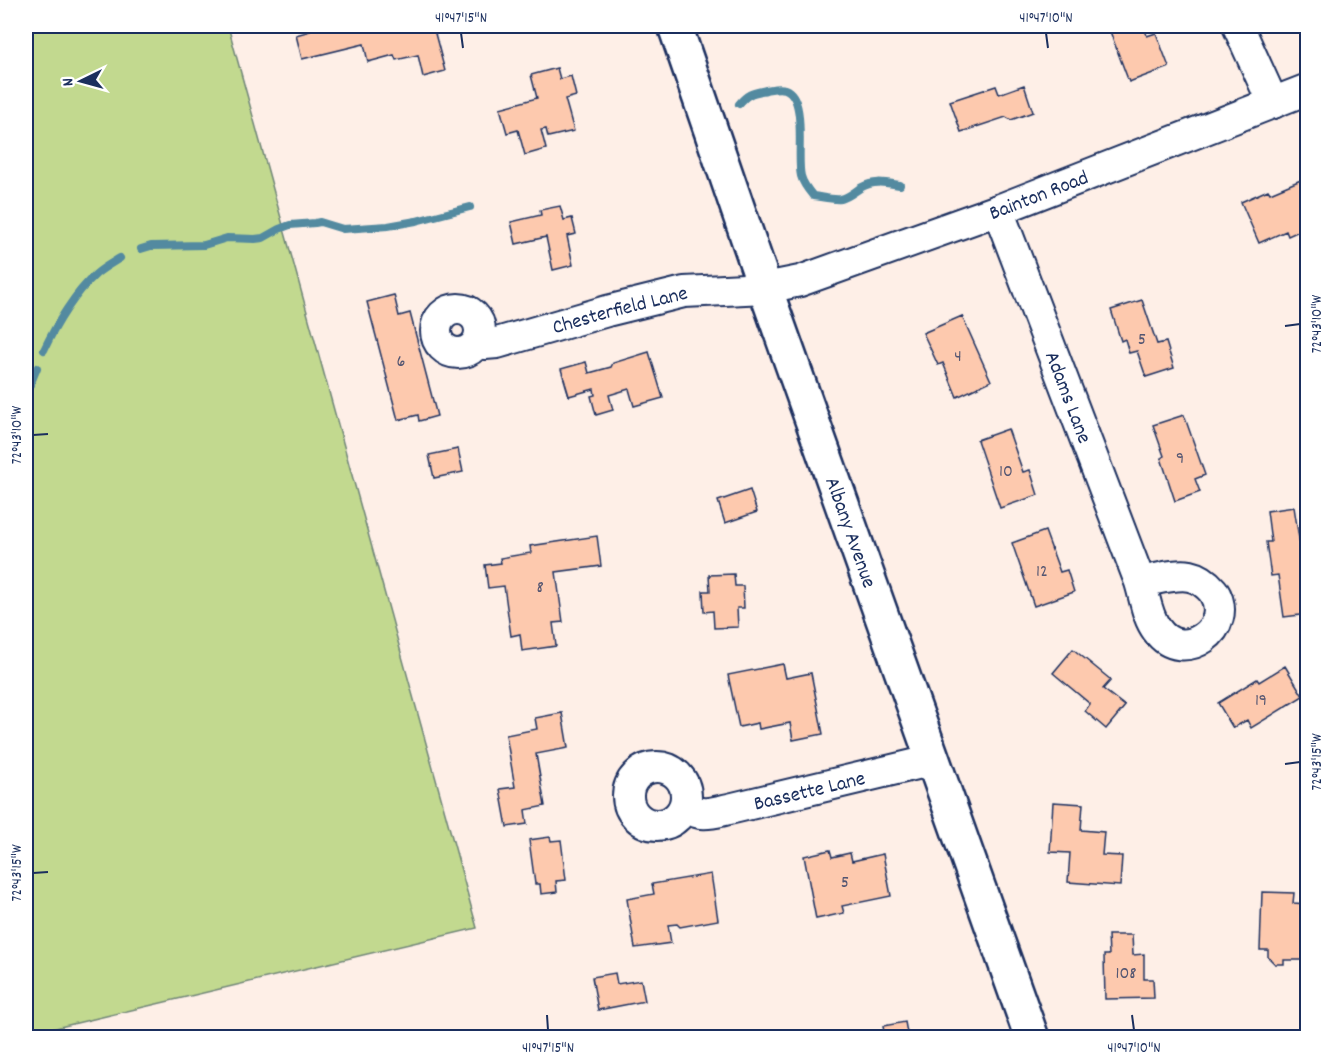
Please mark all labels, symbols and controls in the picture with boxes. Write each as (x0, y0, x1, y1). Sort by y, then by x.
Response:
text: 41°47'15"N (435, 8, 487, 30)
text: 41°47'10"N (1019, 8, 1073, 30)
north arrow (51, 51, 111, 111)
text: N (57, 77, 80, 87)
street label: Bainton Road (986, 164, 1094, 230)
street label: Chesterfield Lane (549, 280, 691, 344)
text: 72°43'10"W (1307, 294, 1329, 353)
house number: 5 (1138, 328, 1146, 353)
house number: 4 (954, 345, 962, 370)
street label: Adams Lane (1035, 347, 1098, 448)
house number: 6 (397, 350, 405, 375)
text: 72°43'10"W (7, 405, 29, 464)
house number: 9 (1176, 447, 1184, 472)
house number: 10 (999, 460, 1013, 485)
street label: Albany Avenue (815, 473, 883, 593)
house number: 12 (1036, 560, 1048, 585)
house number: 8 (536, 576, 544, 601)
house number: 19 (1255, 689, 1267, 714)
text: 72°43'15"W (1307, 733, 1329, 791)
street label: Bassette Lane (751, 765, 869, 821)
text: 72°43'15"W (7, 844, 29, 902)
house number: 5 (841, 871, 849, 896)
house number: 108 (1116, 962, 1136, 987)
text: 41°47'15"N (522, 1038, 574, 1060)
text: 41°47'10"N (1107, 1038, 1161, 1060)

